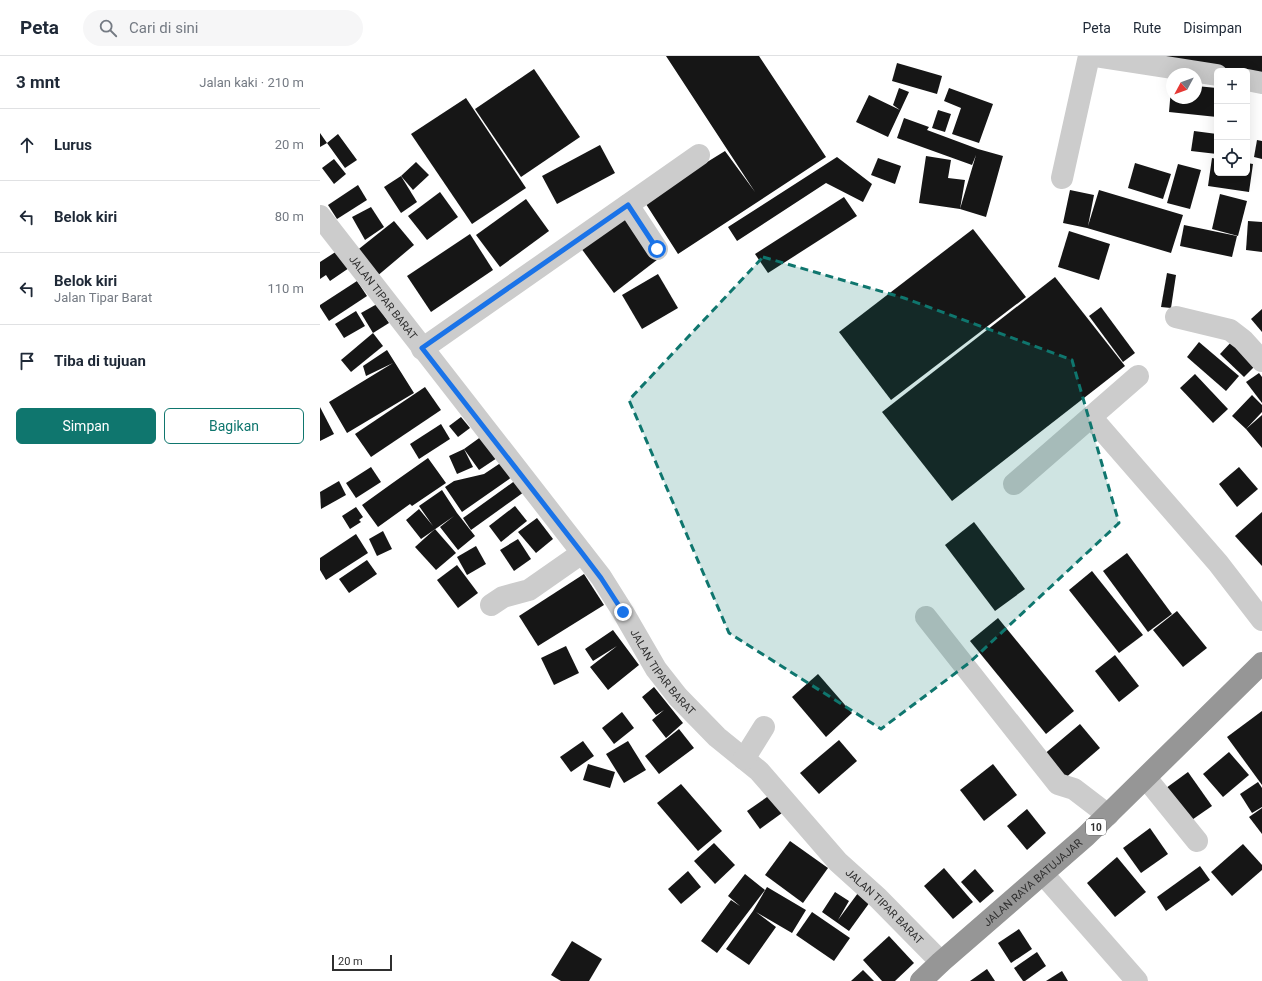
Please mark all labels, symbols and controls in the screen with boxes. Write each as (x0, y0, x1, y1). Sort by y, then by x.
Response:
search box (83, 10, 363, 46)
text: Peta (20, 16, 59, 39)
icon: search (97, 17, 119, 39)
text: Cari di sini (129, 19, 199, 37)
text: Peta (1083, 20, 1111, 36)
text: Rute (1133, 20, 1161, 36)
text: Disimpan (1183, 20, 1242, 36)
north arrow (1166, 68, 1202, 104)
map controls (1214, 68, 1250, 176)
button: + (1214, 68, 1250, 104)
text: 3 mnt (16, 72, 60, 92)
text: Jalan kaki · 210 m (199, 75, 304, 90)
button: − (1214, 104, 1250, 140)
icon: ahead (16, 134, 38, 156)
text: Lurus (54, 136, 92, 154)
text: 20 m (275, 137, 304, 152)
button: locate (1214, 140, 1250, 176)
icon: left (16, 206, 38, 228)
text: Belok kiri (54, 208, 117, 226)
text: 80 m (275, 209, 304, 224)
route start (648, 240, 666, 258)
street label: JALAN TIPAR BARAT (346, 253, 420, 343)
text: Belok kiri (54, 272, 117, 290)
icon: left (16, 278, 38, 300)
text: 110 m (267, 281, 304, 296)
text: Jalan Tipar Barat (54, 290, 152, 305)
icon: arrive (16, 350, 38, 372)
text: Tiba di tujuan (54, 352, 146, 370)
button: Simpan (16, 408, 156, 444)
button: Bagikan (164, 408, 304, 444)
route end (614, 603, 632, 621)
street label: JALAN TIPAR BARAT (627, 627, 698, 718)
road number: 10 (1086, 819, 1106, 835)
street label: JALAN RAYA BATUJAJAR (981, 836, 1085, 929)
street label: JALAN TIPAR BARAT (843, 866, 926, 947)
scale bar (332, 953, 392, 972)
text: 20 m (338, 955, 363, 968)

